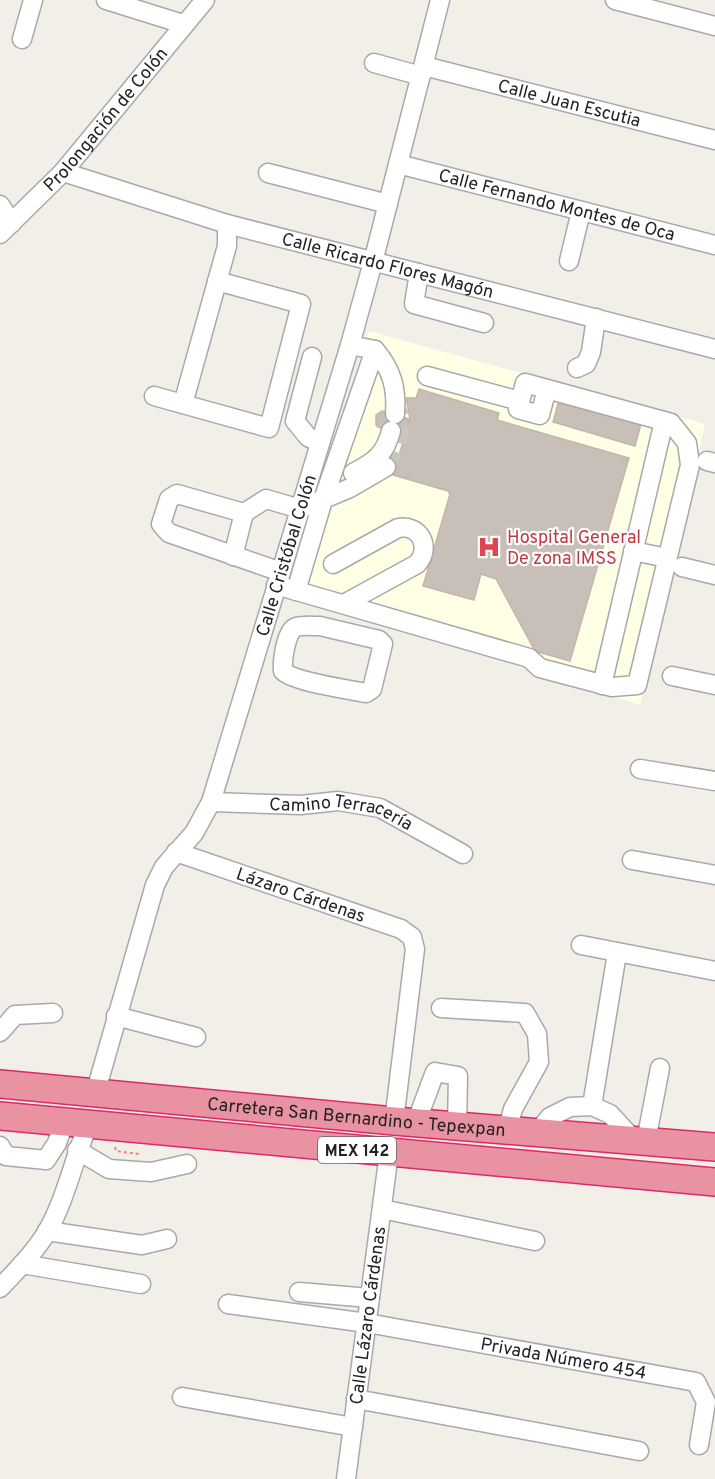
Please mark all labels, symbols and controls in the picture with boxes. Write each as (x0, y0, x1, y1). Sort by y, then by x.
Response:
street label: Prolongación de Colón (39, 43, 174, 198)
street label: Calle Juan Escutia (495, 75, 643, 134)
street label: Calle Fernando Montes de Oca (436, 165, 677, 247)
street label: Calle Ricardo Flores Magón (279, 228, 496, 305)
street label: Calle Cristóbal Colón (252, 472, 323, 640)
place label: Hospital General De zona IMSS (507, 527, 641, 571)
hospital icon: Hospital General De zona IMSS (476, 534, 502, 560)
street label: Camino Terracería (269, 791, 416, 837)
street label: Lázaro Cárdenas (233, 863, 368, 929)
street label: Carretera San Bernardino - Tepexpan (206, 1094, 506, 1143)
road number: MEX 142 (318, 1137, 396, 1163)
street label: Calle Lázaro Cárdenas (346, 1225, 392, 1406)
street label: Privada Número 454 (478, 1334, 648, 1386)

